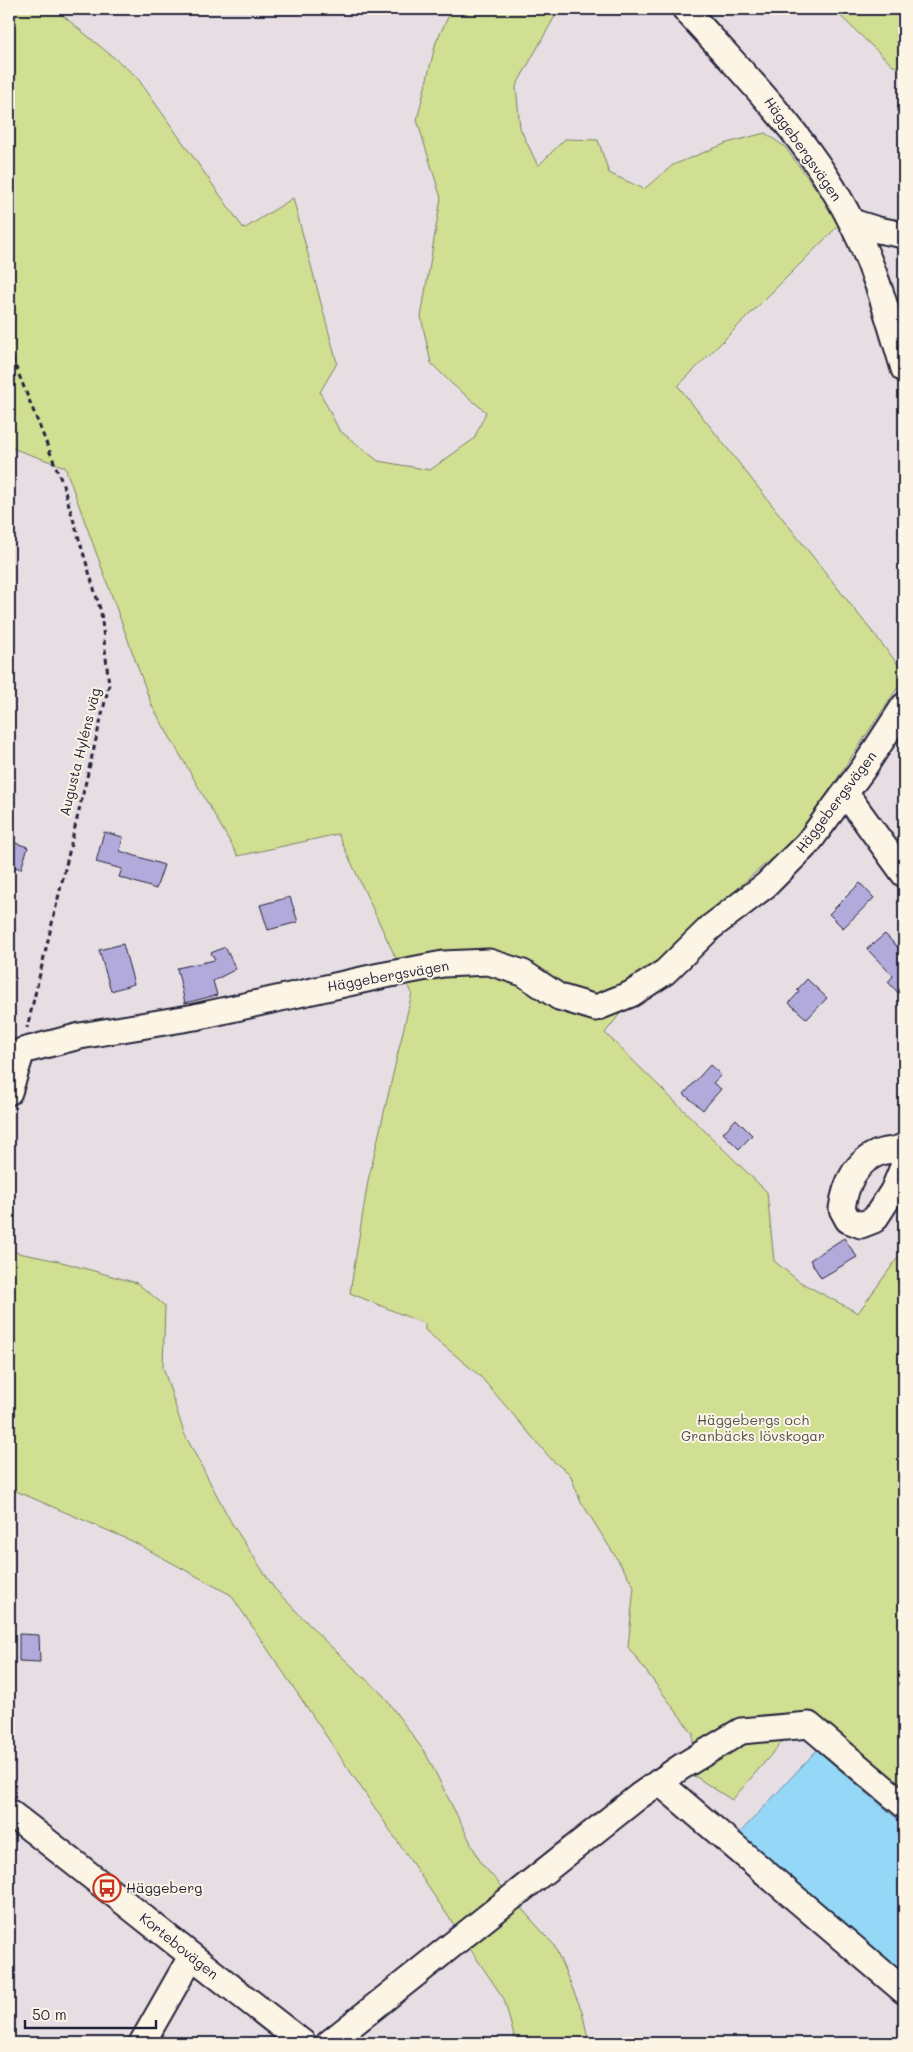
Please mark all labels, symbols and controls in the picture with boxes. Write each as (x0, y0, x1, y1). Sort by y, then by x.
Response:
street label: Häggebergsvägen (760, 93, 847, 205)
street label: Augusta Hyléns väg (54, 686, 105, 818)
street label: Häggebergsvägen (791, 747, 880, 857)
street label: Häggebergsvägen (326, 955, 450, 996)
park label: Häggebergs och Granbäcks lövskogar (681, 1410, 825, 1445)
bus stop icon: Häggeberg (92, 1873, 122, 1903)
place label: Häggeberg (126, 1878, 202, 1897)
street label: Kortebovägen (136, 1908, 223, 1983)
scale bar (25, 1997, 156, 2029)
text: 50 m (32, 2004, 67, 2024)

